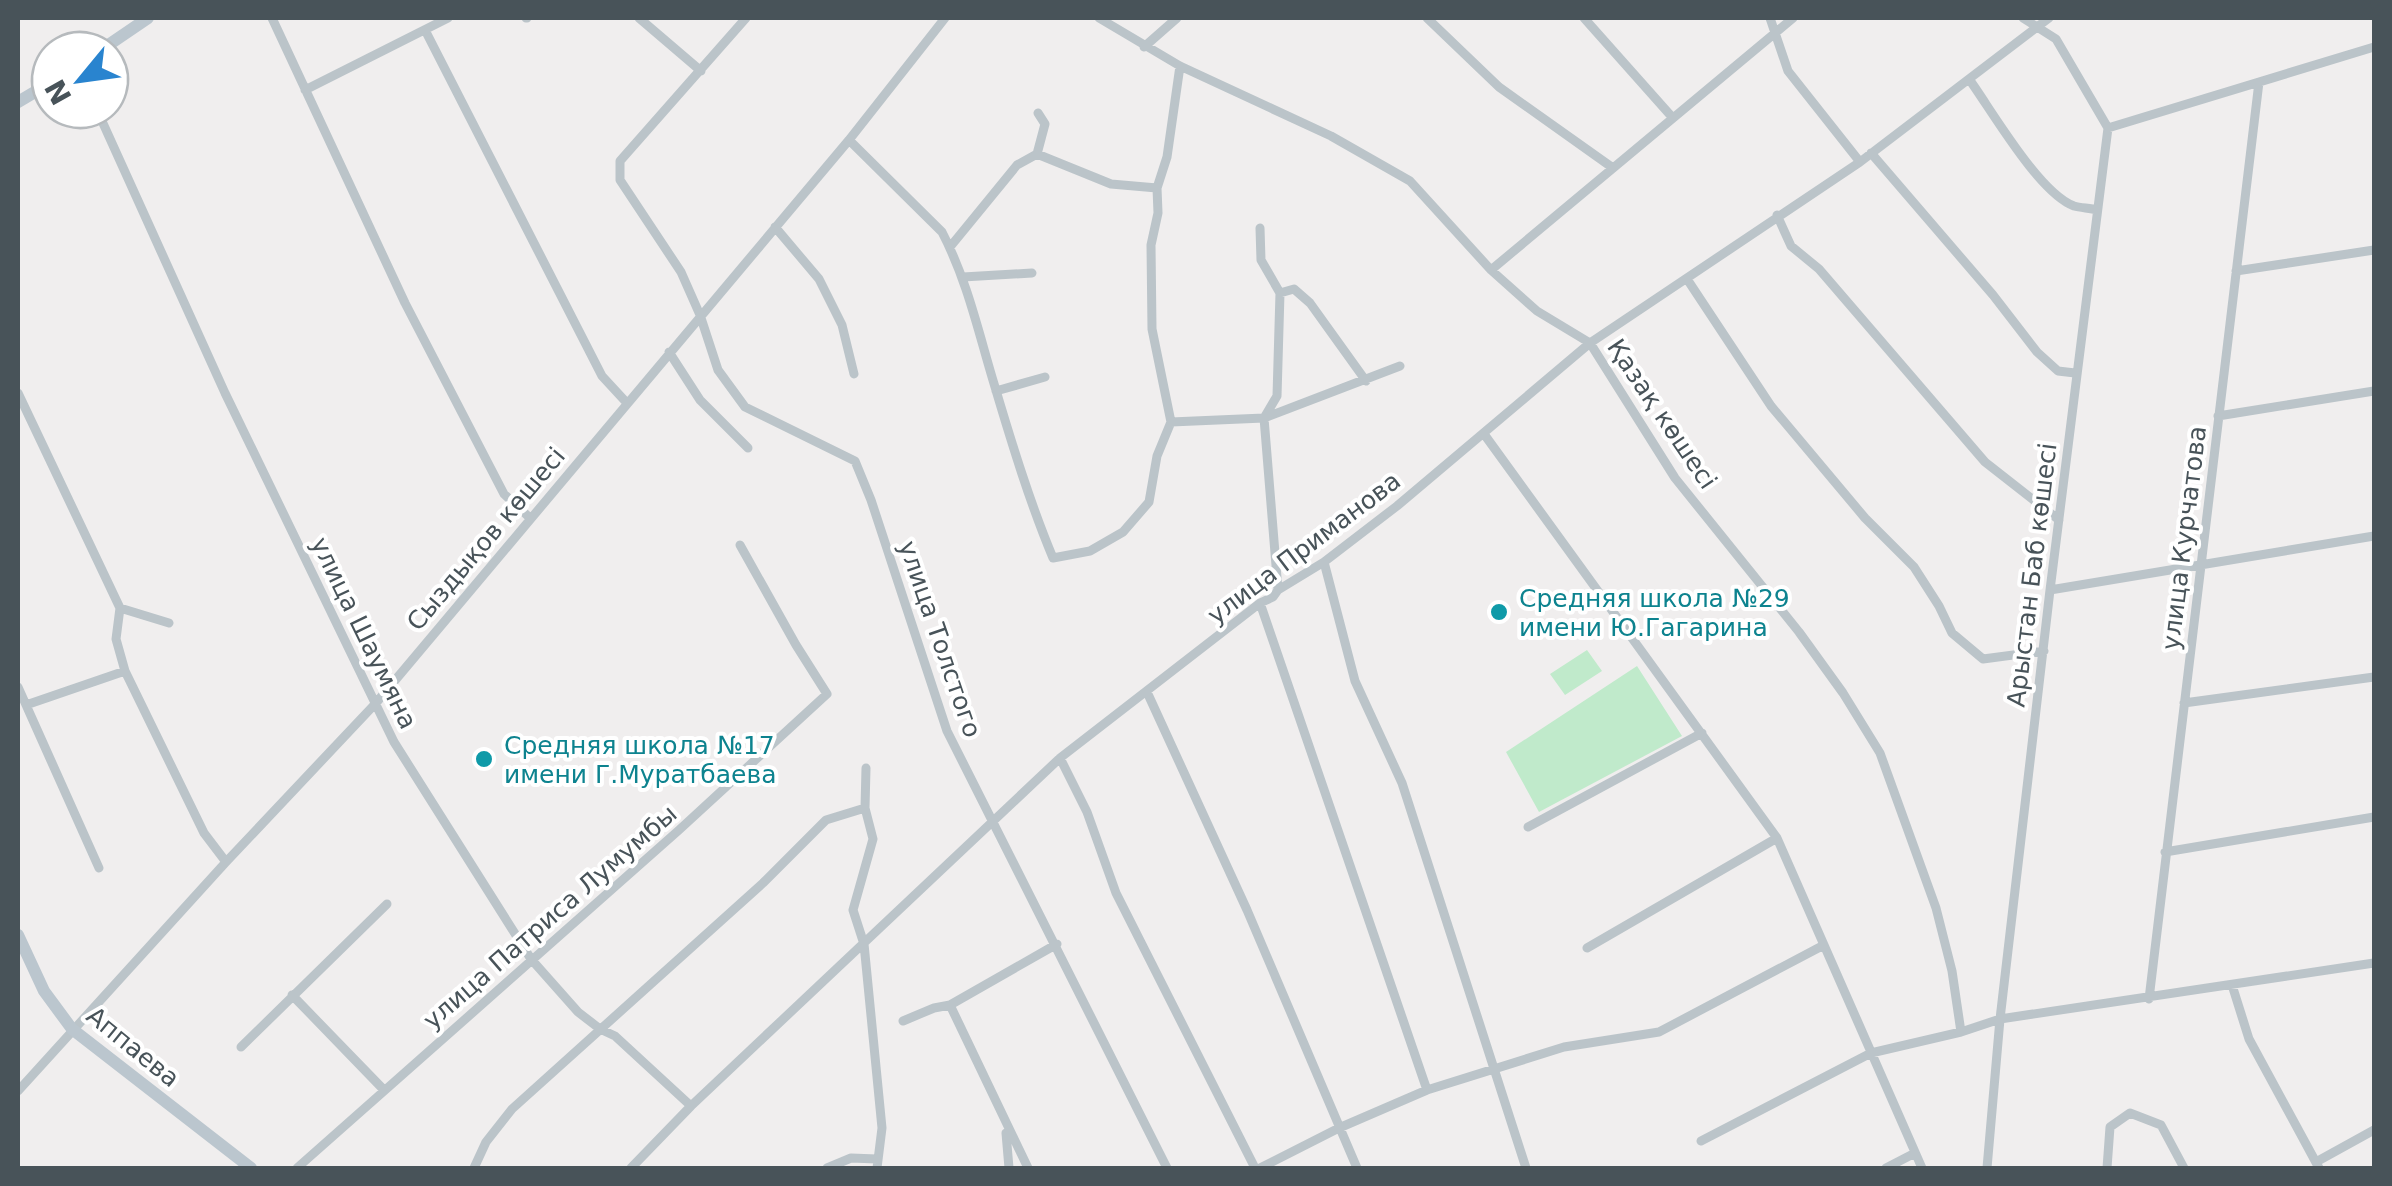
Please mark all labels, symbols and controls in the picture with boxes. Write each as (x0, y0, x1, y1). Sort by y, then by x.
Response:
north arrow (30, 30, 130, 130)
text: N (38, 74, 79, 110)
street label: Қазақ көшесі (1601, 334, 1723, 494)
street label: улица Курчатова (2156, 424, 2212, 652)
street label: Арыстан Баб көшесі (2001, 441, 2063, 709)
street label: Сыздықов көшесі (401, 442, 571, 636)
street label: улица Приманова (1202, 466, 1406, 630)
street label: улица Шаумяна (305, 532, 423, 734)
street label: улица Толстого (893, 537, 987, 741)
place label: Средняя школа №29 имени Ю.Гагарина (1519, 584, 1790, 642)
marker: Средняя школа №29 имени Ю.Гагарина (1488, 601, 1510, 623)
place label: Средняя школа №17 имени Г.Муратбаева (504, 731, 777, 789)
marker: Средняя школа №17 имени Г.Муратбаева (473, 748, 495, 770)
street label: улица Патриса Лумумбы (417, 799, 683, 1035)
street label: Аппаева (81, 1001, 185, 1093)

